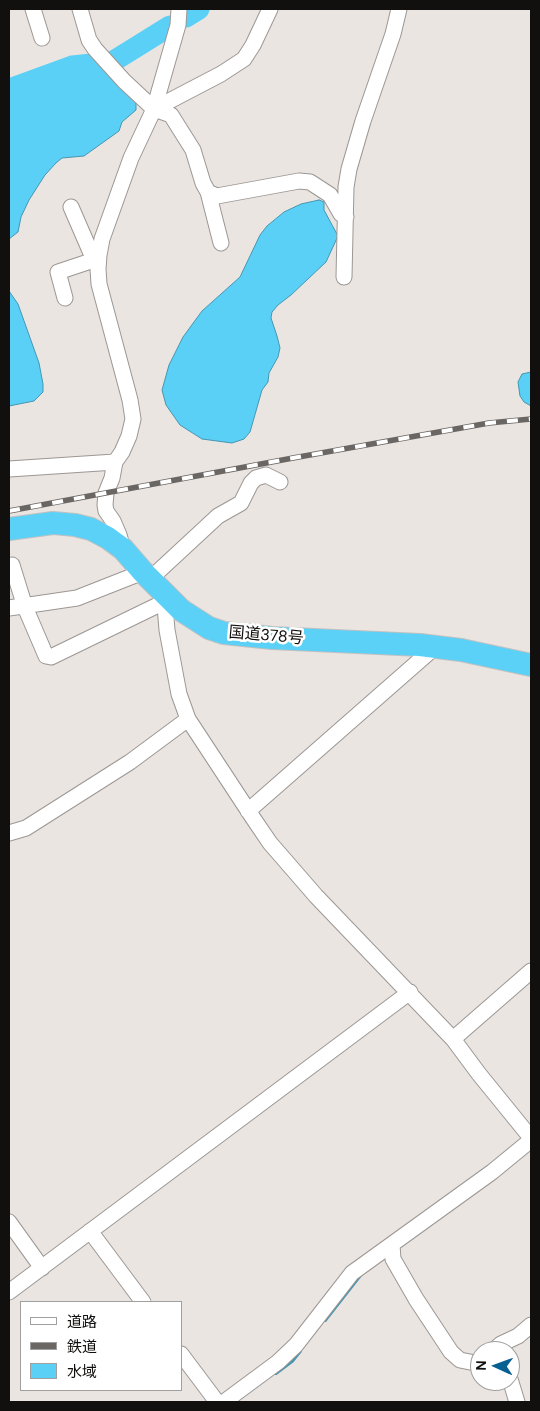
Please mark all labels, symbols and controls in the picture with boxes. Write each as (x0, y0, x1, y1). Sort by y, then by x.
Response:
street label: 国道378号 (228, 623, 304, 649)
legend (20, 1301, 182, 1391)
text: 道路 (67, 1312, 97, 1332)
text: 鉄道 (67, 1337, 97, 1357)
north arrow (470, 1341, 520, 1391)
text: N (472, 1360, 490, 1371)
text: 水域 (67, 1362, 97, 1382)

